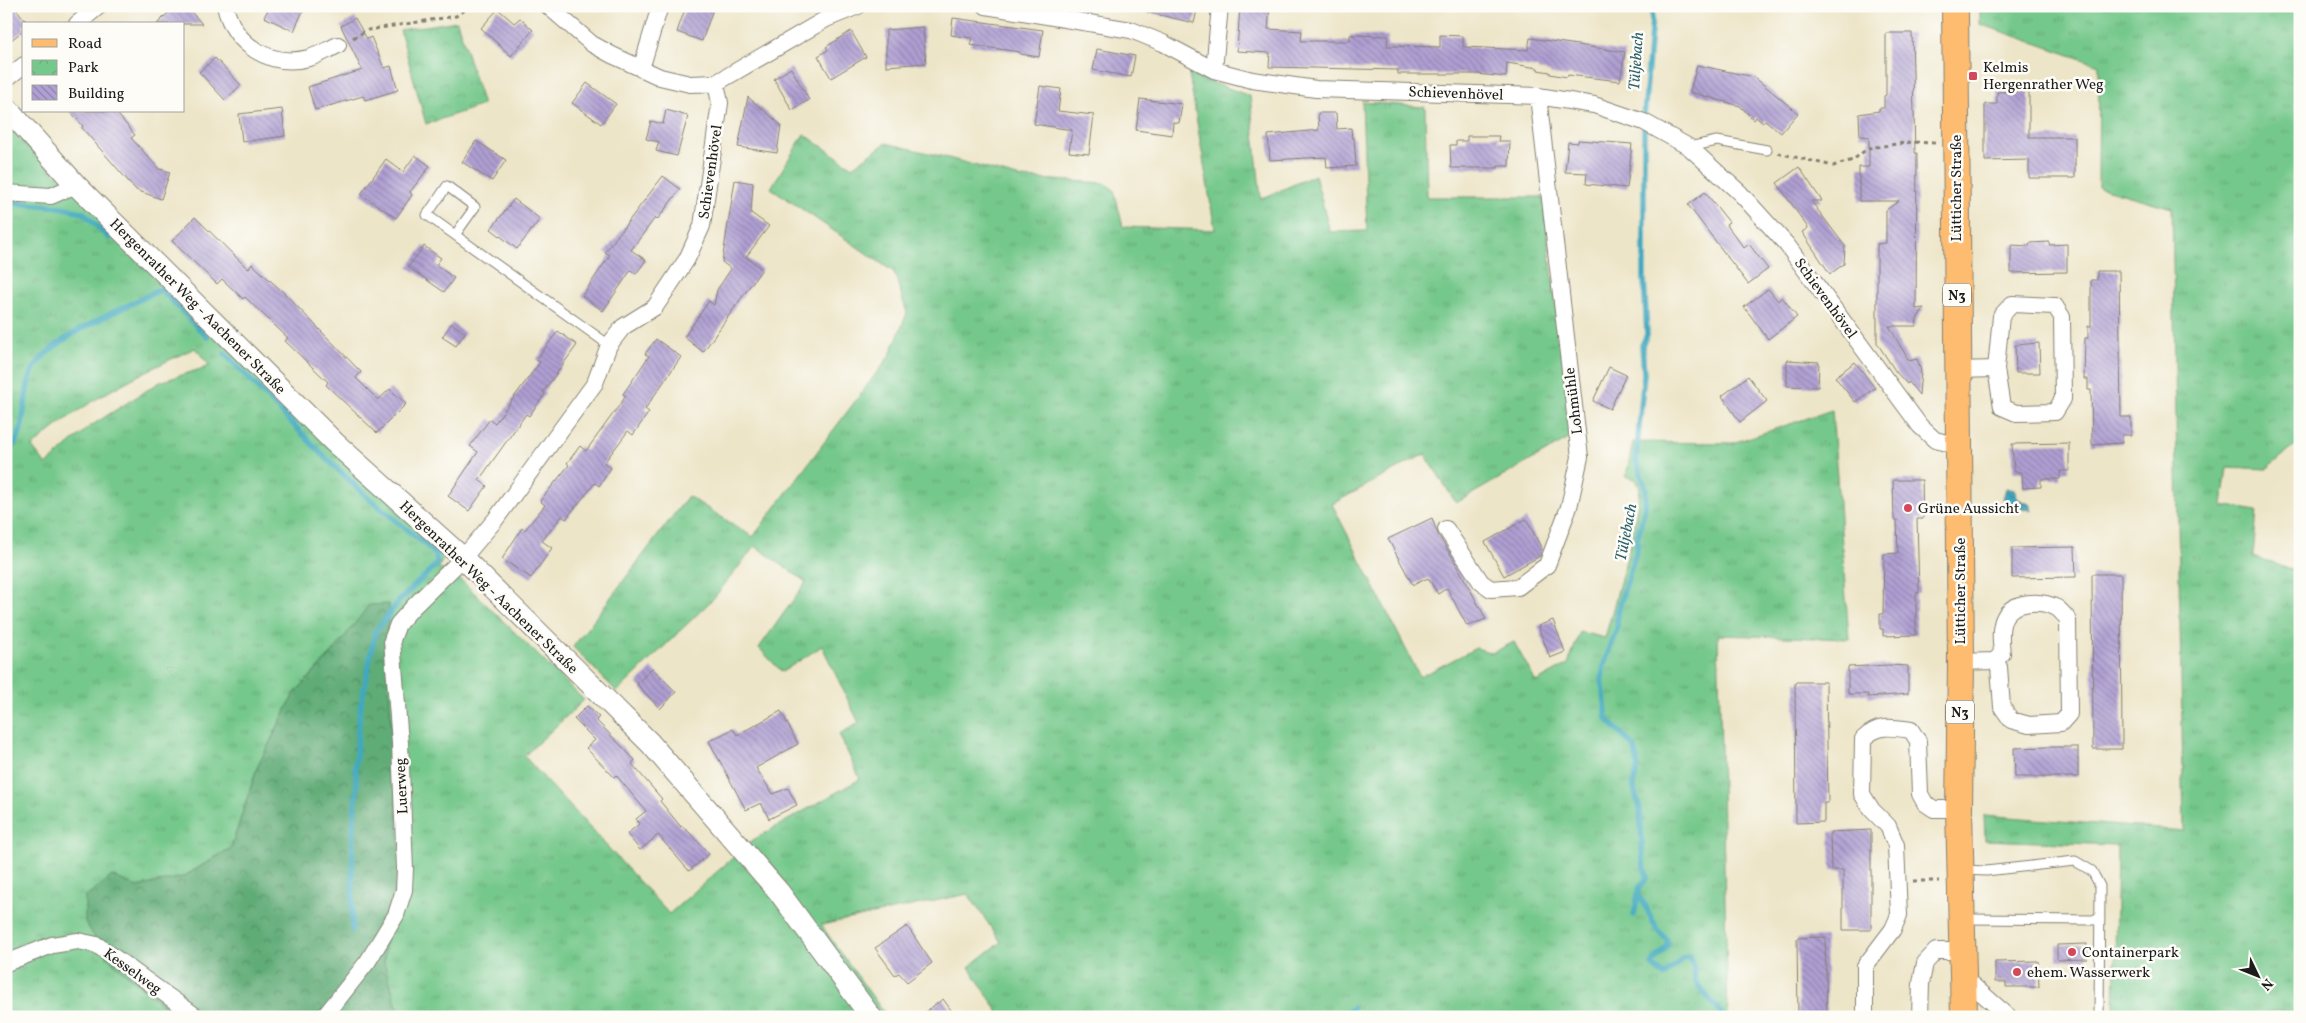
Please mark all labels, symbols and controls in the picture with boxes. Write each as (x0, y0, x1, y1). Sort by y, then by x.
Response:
legend (22, 22, 185, 112)
water label: Tüljebach (1624, 31, 1650, 91)
text: Road (68, 34, 102, 55)
text: Park (68, 58, 99, 79)
place label: Kelmis Hergenrather Weg (1983, 58, 2104, 96)
marker: Kelmis Hergenrather Weg (1967, 70, 1979, 82)
street label: Schievenhövel (1408, 82, 1504, 107)
text: Building (68, 84, 125, 105)
street label: Schievenhövel (694, 124, 728, 221)
street label: Lütticher Straße (1947, 135, 1968, 241)
street label: Hergenrather Weg - Aachener Straße (104, 214, 290, 400)
street label: Schievenhövel (1788, 254, 1861, 343)
road number: N3 (1943, 284, 1971, 306)
street label: Lohmühle (1560, 366, 1589, 436)
street label: Hergenrather Weg - Aachener Straße (394, 497, 582, 680)
place label: Grüne Aussicht (1918, 499, 2019, 520)
water label: Tüljebach (1611, 502, 1643, 563)
marker: Grüne Aussicht (1902, 502, 1914, 514)
street label: Lütticher Straße (1951, 538, 1972, 644)
road number: N3 (1946, 700, 1974, 724)
street label: Luerweg (391, 757, 414, 815)
place label: Containerpark (2082, 943, 2179, 964)
street label: Kesselweg (99, 944, 166, 1001)
marker: Containerpark (2066, 946, 2078, 958)
north arrow (2234, 950, 2284, 1000)
place label: ehem. Wasserwerk (2027, 963, 2150, 984)
marker: ehem. Wasserwerk (2011, 966, 2023, 978)
text: N (2256, 974, 2277, 994)

